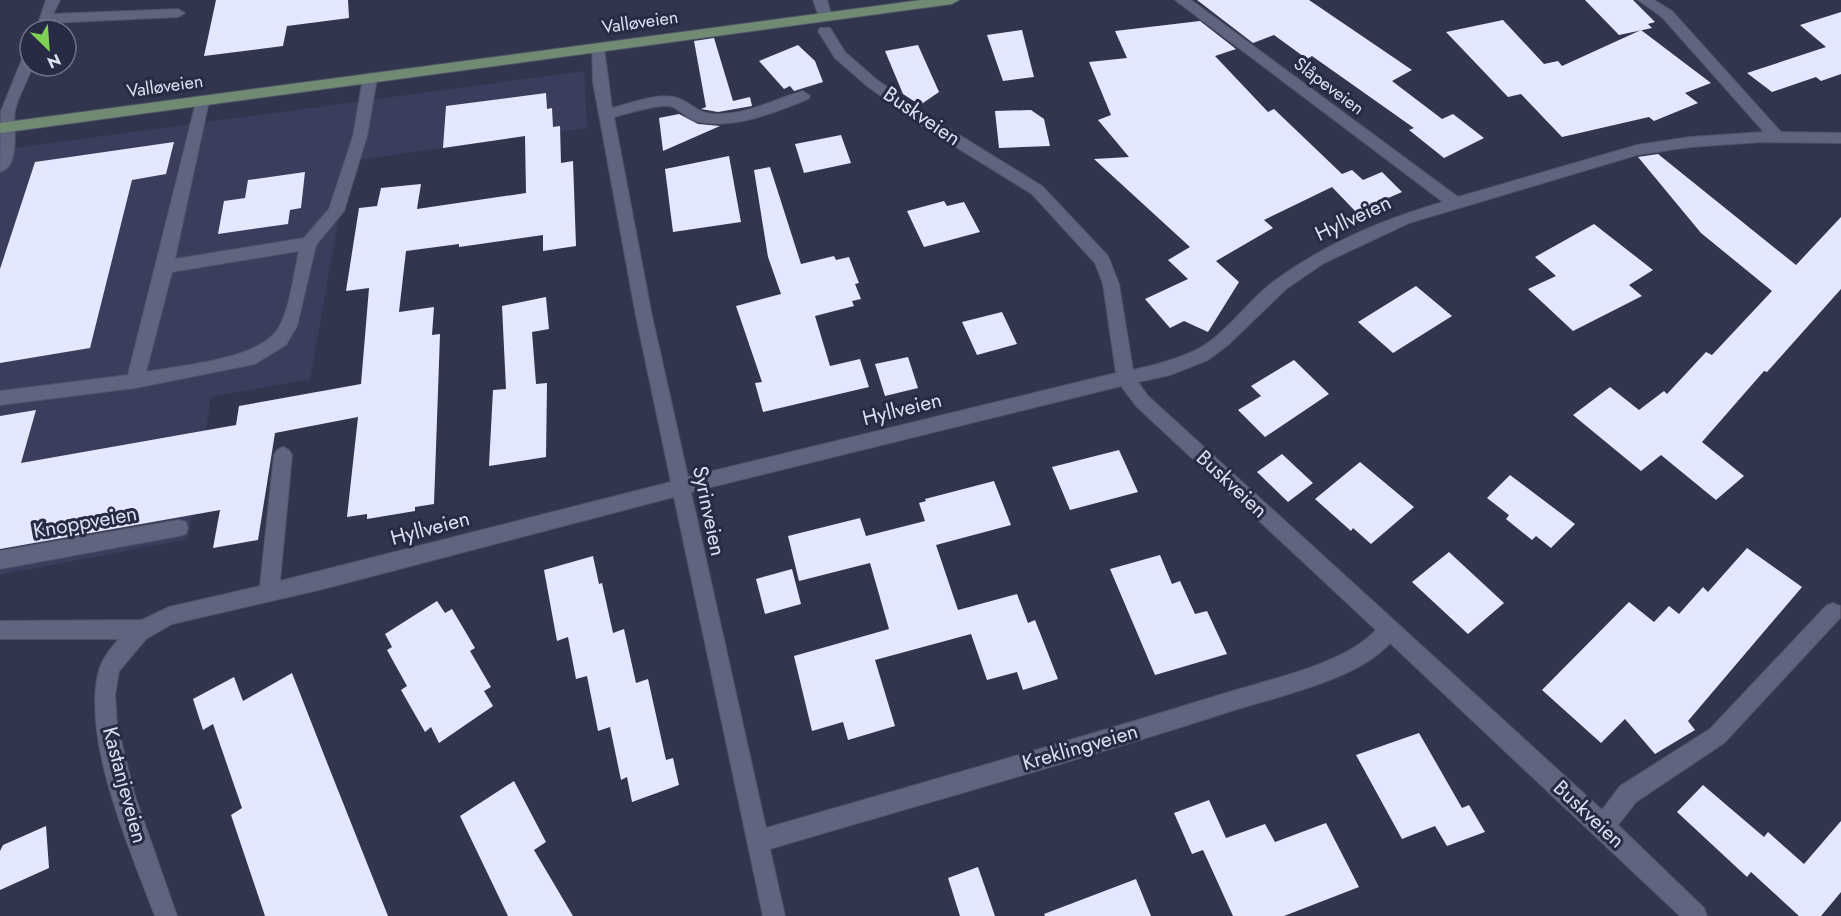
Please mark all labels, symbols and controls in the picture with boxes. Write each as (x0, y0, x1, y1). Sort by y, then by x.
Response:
street label: Valløveien (600, 4, 680, 40)
north arrow (18, 18, 78, 78)
text: N (44, 48, 65, 74)
street label: Slåpeveien (1288, 51, 1370, 121)
street label: Valløveien (125, 68, 205, 104)
street label: Buskveien (877, 79, 967, 153)
street label: Hyllveien (1310, 187, 1396, 249)
street label: Hyllveien (859, 385, 945, 433)
street label: Buskveien (1190, 443, 1274, 525)
street label: Syrinveien (685, 463, 733, 559)
street label: Knoppveien (31, 498, 139, 546)
street label: Hyllveien (387, 503, 473, 553)
street label: Kreklingveien (1019, 716, 1141, 778)
street label: Kastanjeveien (95, 723, 155, 847)
street label: Buskveien (1547, 773, 1631, 855)

